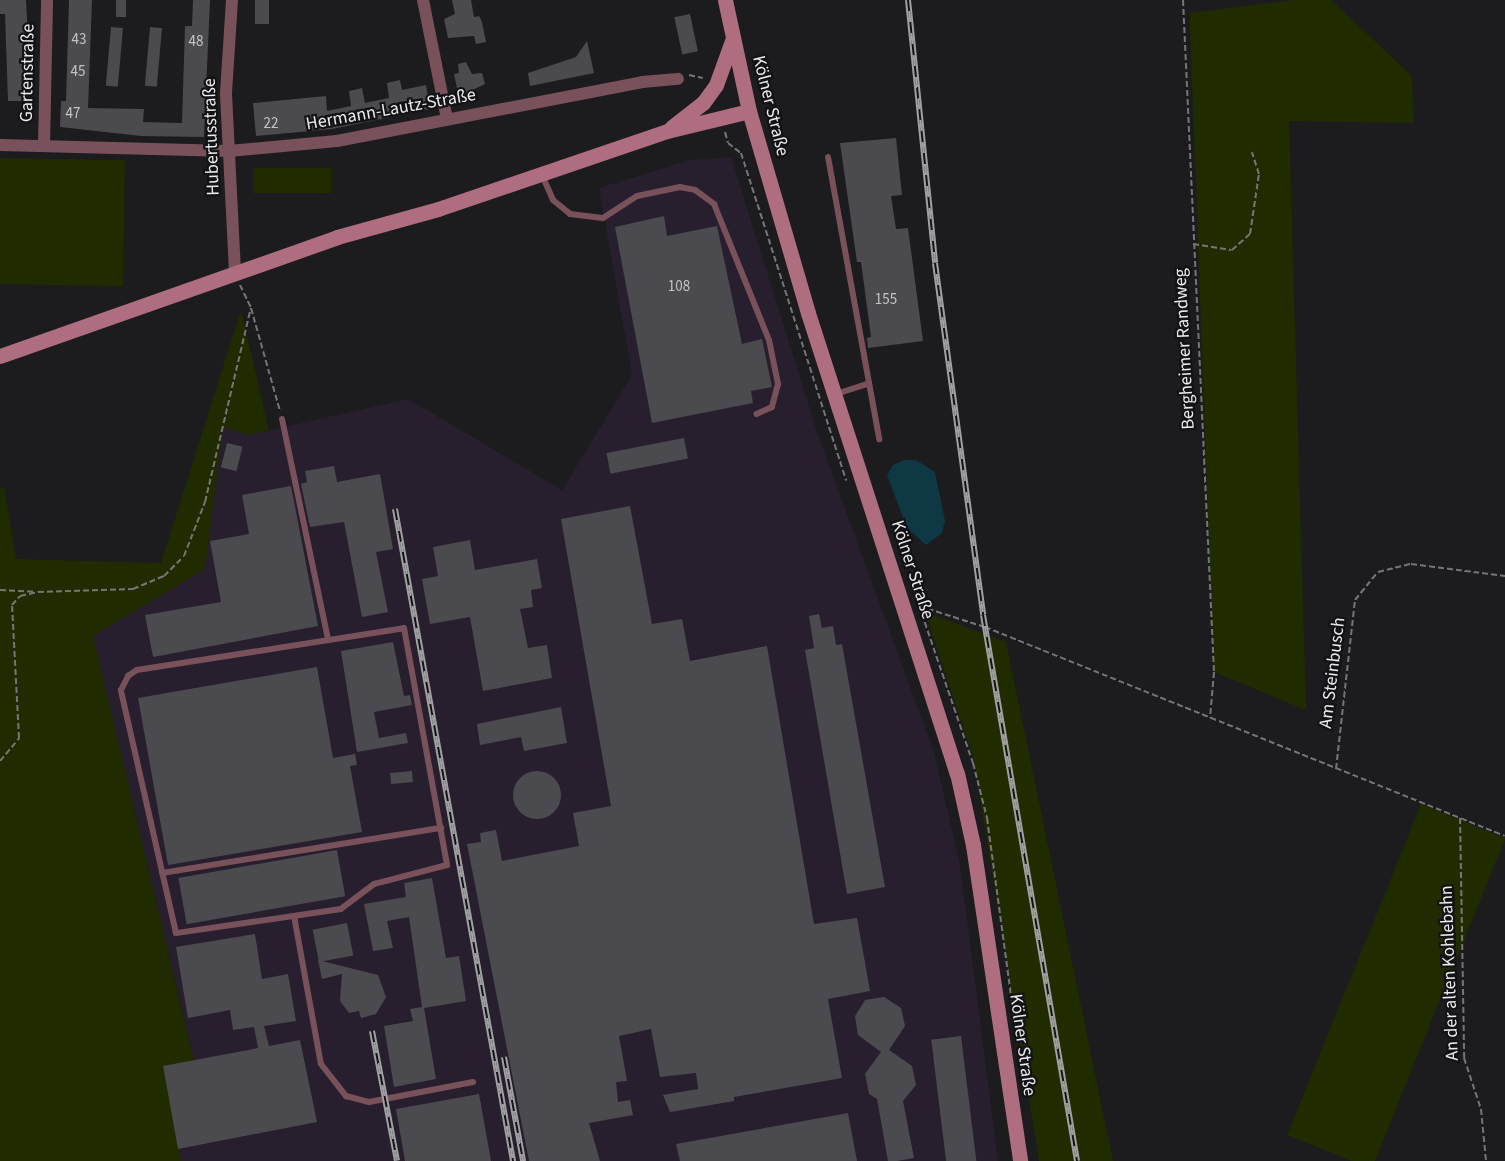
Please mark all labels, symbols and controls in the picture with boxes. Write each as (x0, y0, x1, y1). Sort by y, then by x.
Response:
street label: Gartenstraße (16, 24, 40, 122)
house number: 43 (72, 31, 86, 49)
house number: 48 (189, 33, 203, 51)
street label: Kölner Straße (747, 54, 793, 158)
house number: 45 (71, 63, 85, 81)
street label: Hubertusstraße (199, 78, 225, 196)
street label: Hermann-Lautz-Straße (304, 84, 478, 136)
house number: 47 (66, 105, 80, 123)
house number: 22 (264, 115, 278, 133)
street label: Bergheimer Randweg (1170, 268, 1200, 430)
house number: 108 (668, 278, 690, 296)
house number: 155 (875, 291, 897, 309)
street label: Kölner Straße (886, 518, 938, 622)
street label: Am Steinbusch (1315, 616, 1351, 730)
street label: An der alten Kohlebahn (1436, 885, 1464, 1061)
street label: Kölner Straße (1004, 993, 1040, 1097)

